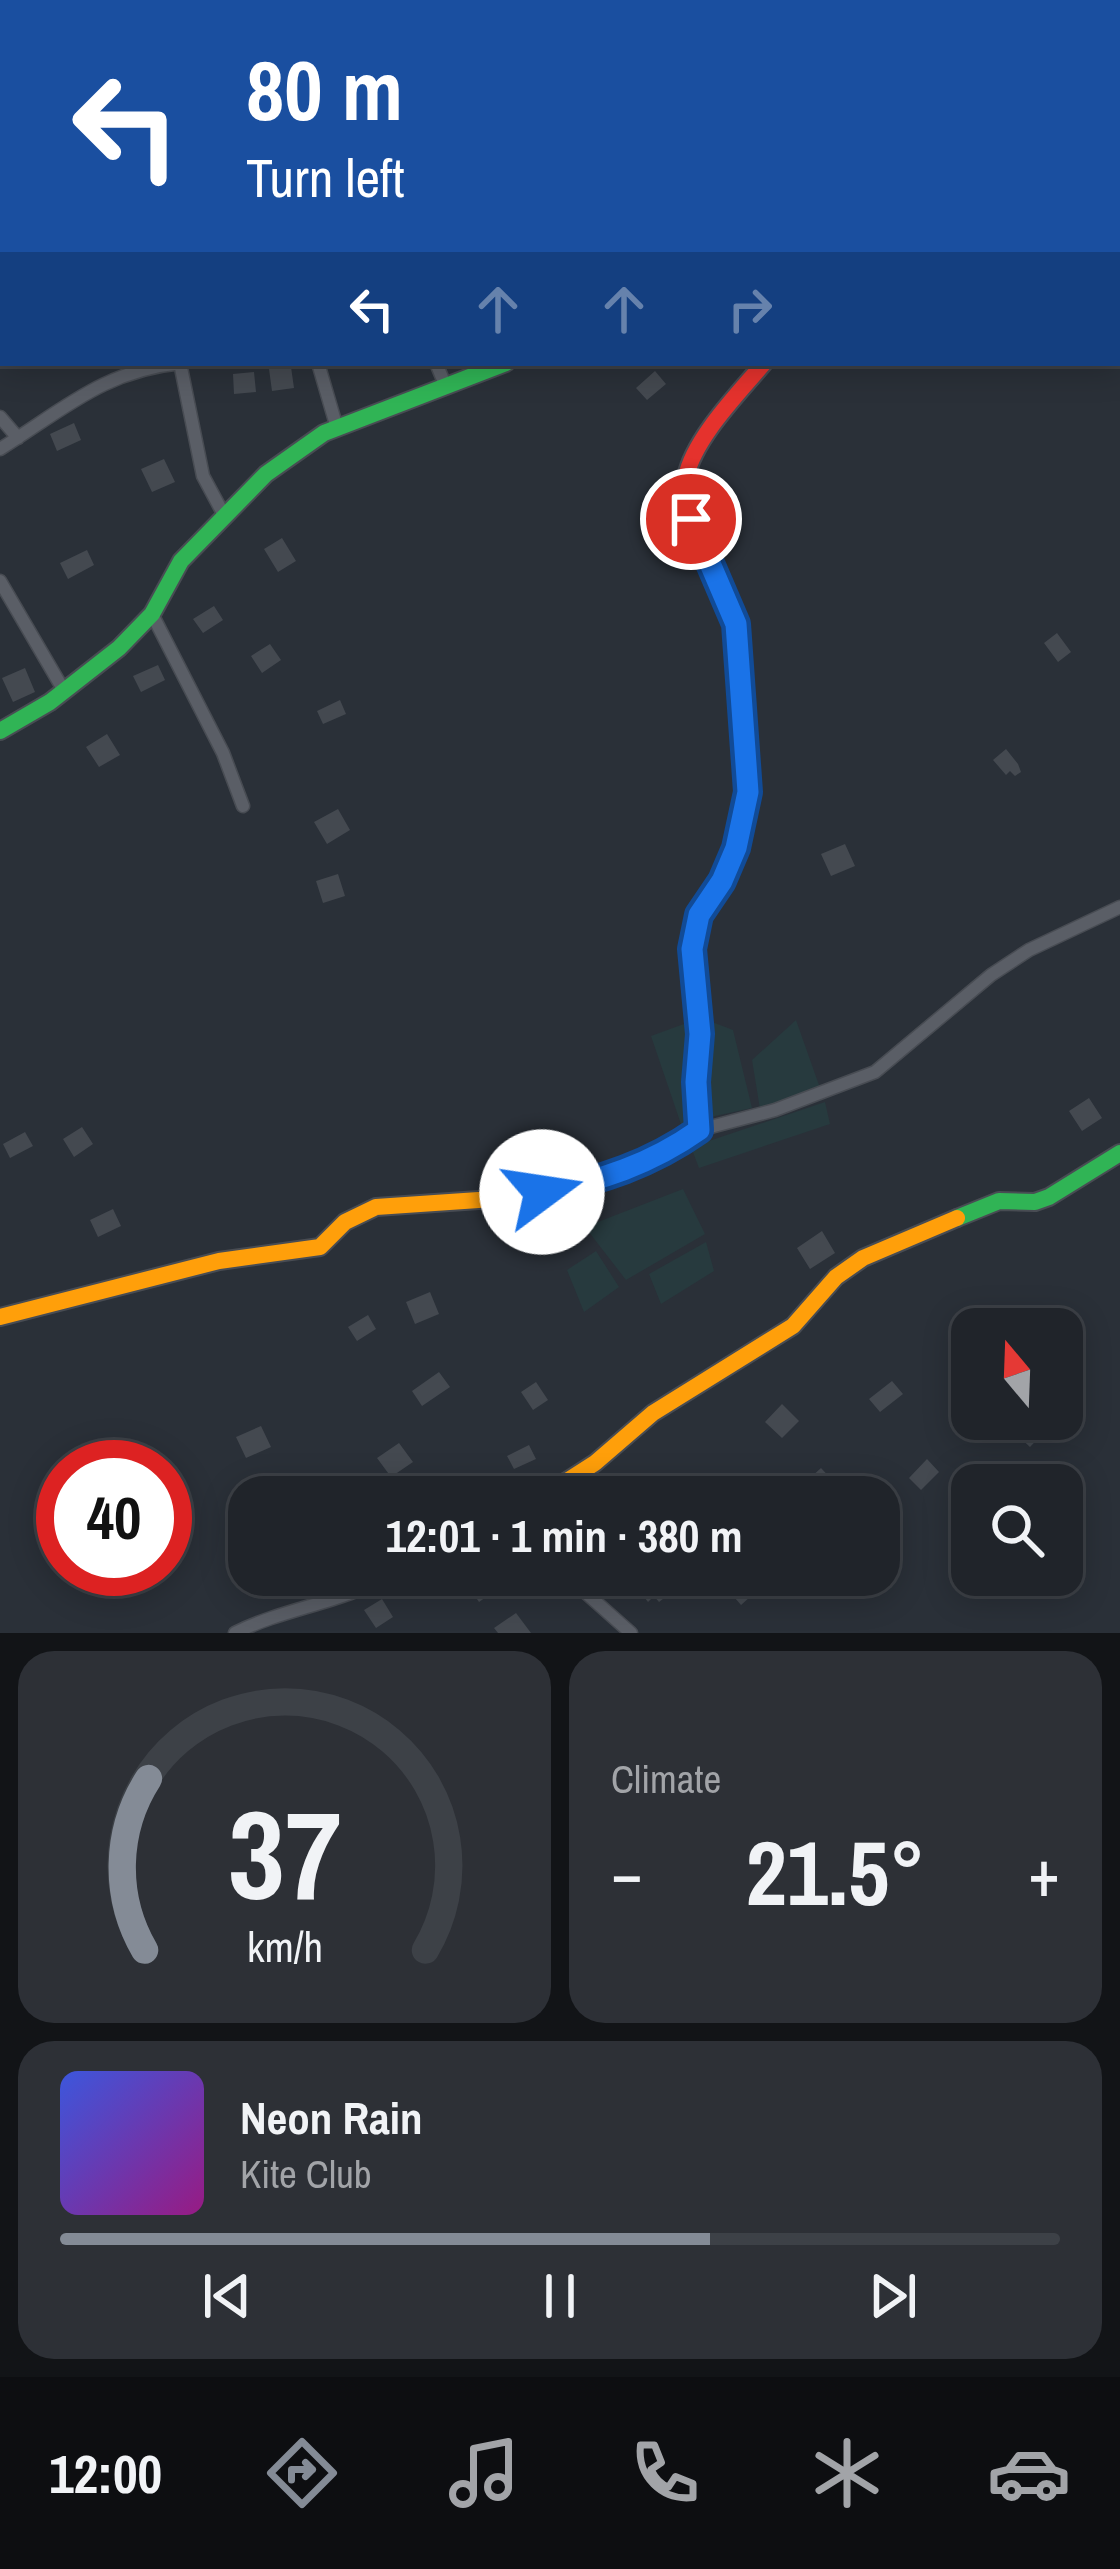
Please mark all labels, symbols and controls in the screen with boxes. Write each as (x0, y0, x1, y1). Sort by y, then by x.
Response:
text: 80 m (246, 33, 403, 146)
icon: left (48, 48, 204, 204)
text: Turn left (246, 141, 405, 214)
icon: left (339, 276, 405, 342)
icon: ahead (465, 276, 531, 342)
icon: ahead (591, 276, 657, 342)
icon: right (717, 276, 783, 342)
pin (640, 468, 742, 570)
icon: arrive (658, 486, 724, 552)
position arrow (479, 1129, 605, 1255)
north arrow (951, 1308, 1083, 1440)
map controls (951, 1308, 1083, 1596)
speed limit sign: 40 (36, 1440, 192, 1596)
button: search (951, 1464, 1083, 1596)
text: 12:01 · 1 min · 380 m (386, 1505, 742, 1566)
text: Climate (611, 1753, 721, 1805)
text: 37 (228, 1770, 341, 1938)
text: 21.5° (746, 1812, 925, 1933)
text: − (611, 1828, 643, 1917)
text: + (1028, 1828, 1060, 1917)
text: km/h (246, 1918, 323, 1975)
text: Neon Rain (240, 2087, 422, 2148)
text: Kite Club (240, 2148, 372, 2200)
icon: previous (194, 2263, 260, 2329)
icon: pause (527, 2263, 593, 2329)
icon: next (860, 2263, 926, 2329)
icon: directions (260, 2431, 344, 2515)
icon: music (442, 2431, 526, 2515)
icon: phone (623, 2431, 707, 2515)
icon: climate (805, 2431, 889, 2515)
icon: car (987, 2431, 1071, 2515)
text: 12:00 (49, 2437, 162, 2510)

